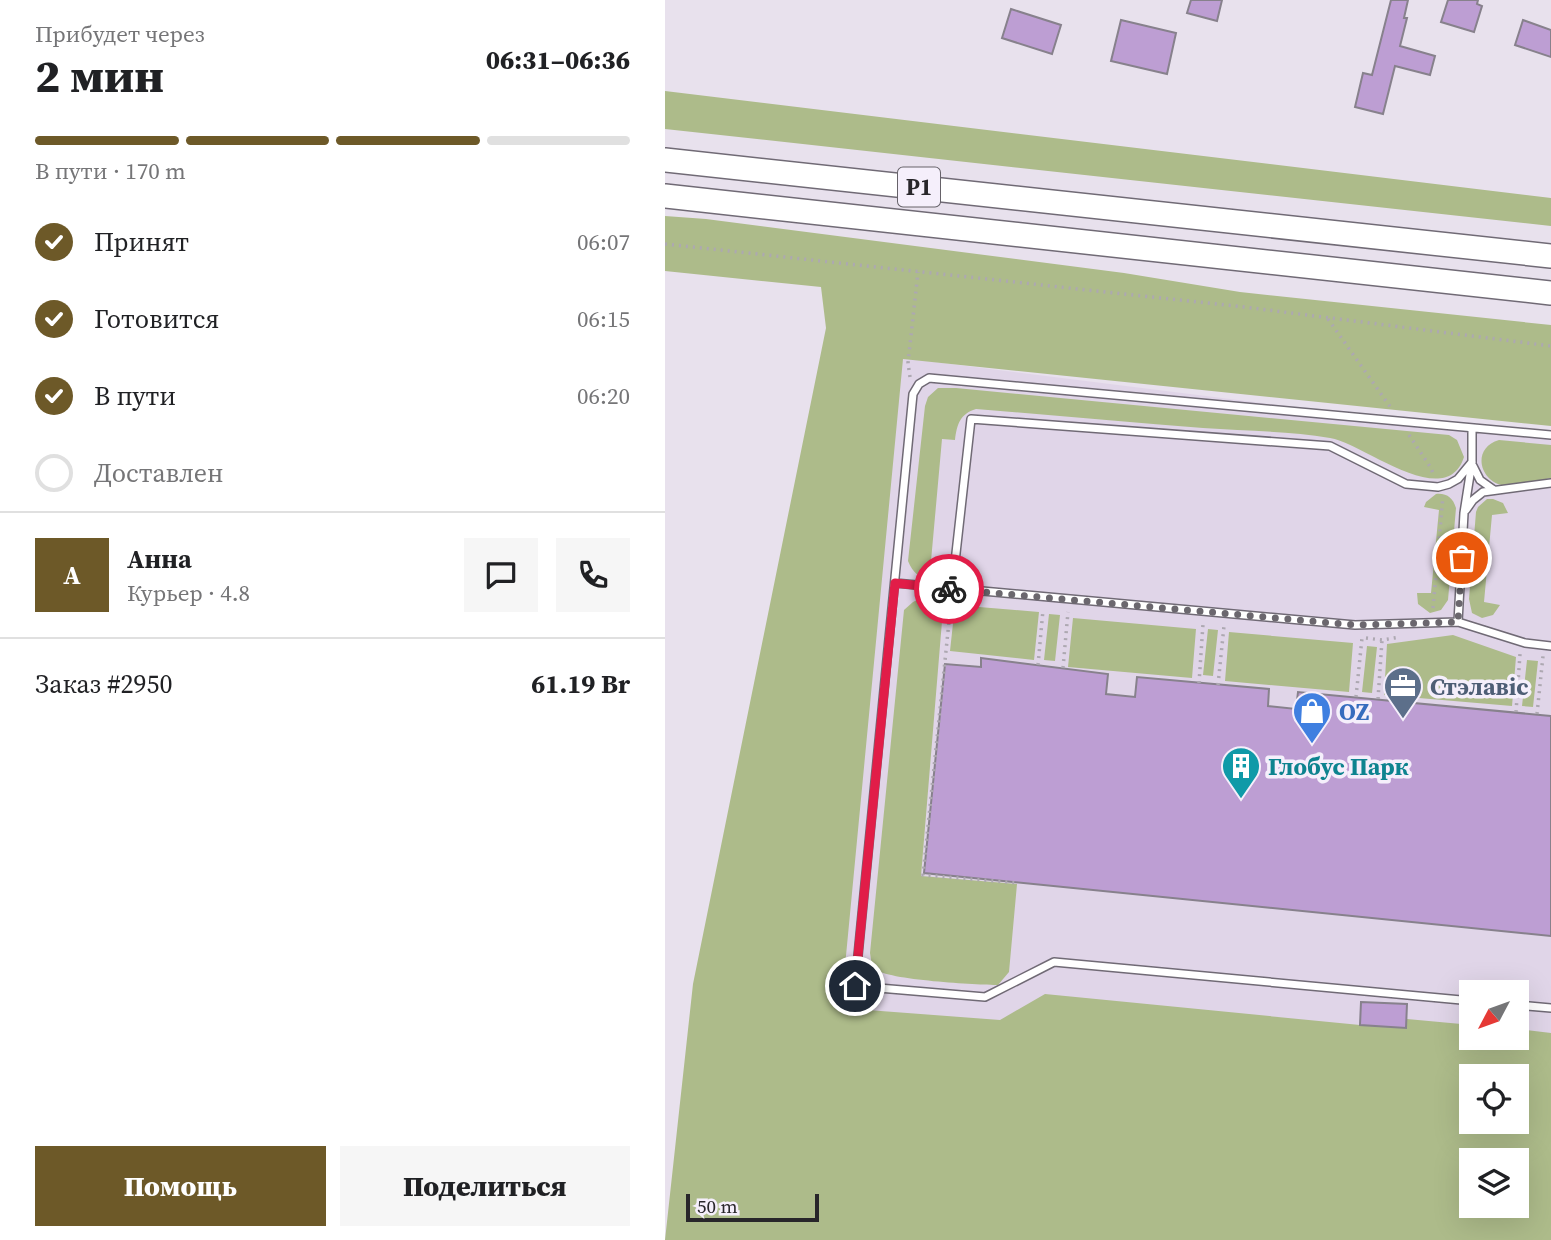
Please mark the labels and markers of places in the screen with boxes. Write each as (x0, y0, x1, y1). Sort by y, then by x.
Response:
pin (1432, 528, 1492, 588)
office icon: Стэлавіс (1382, 665, 1424, 720)
place label: Стэлавіс (1430, 670, 1529, 703)
shop icon: OZ (1291, 690, 1333, 745)
place label: OZ (1339, 695, 1370, 728)
building icon: Глобус Парк (1220, 745, 1262, 800)
place label: Глобус Парк (1268, 750, 1409, 783)
pin (825, 956, 885, 1016)

